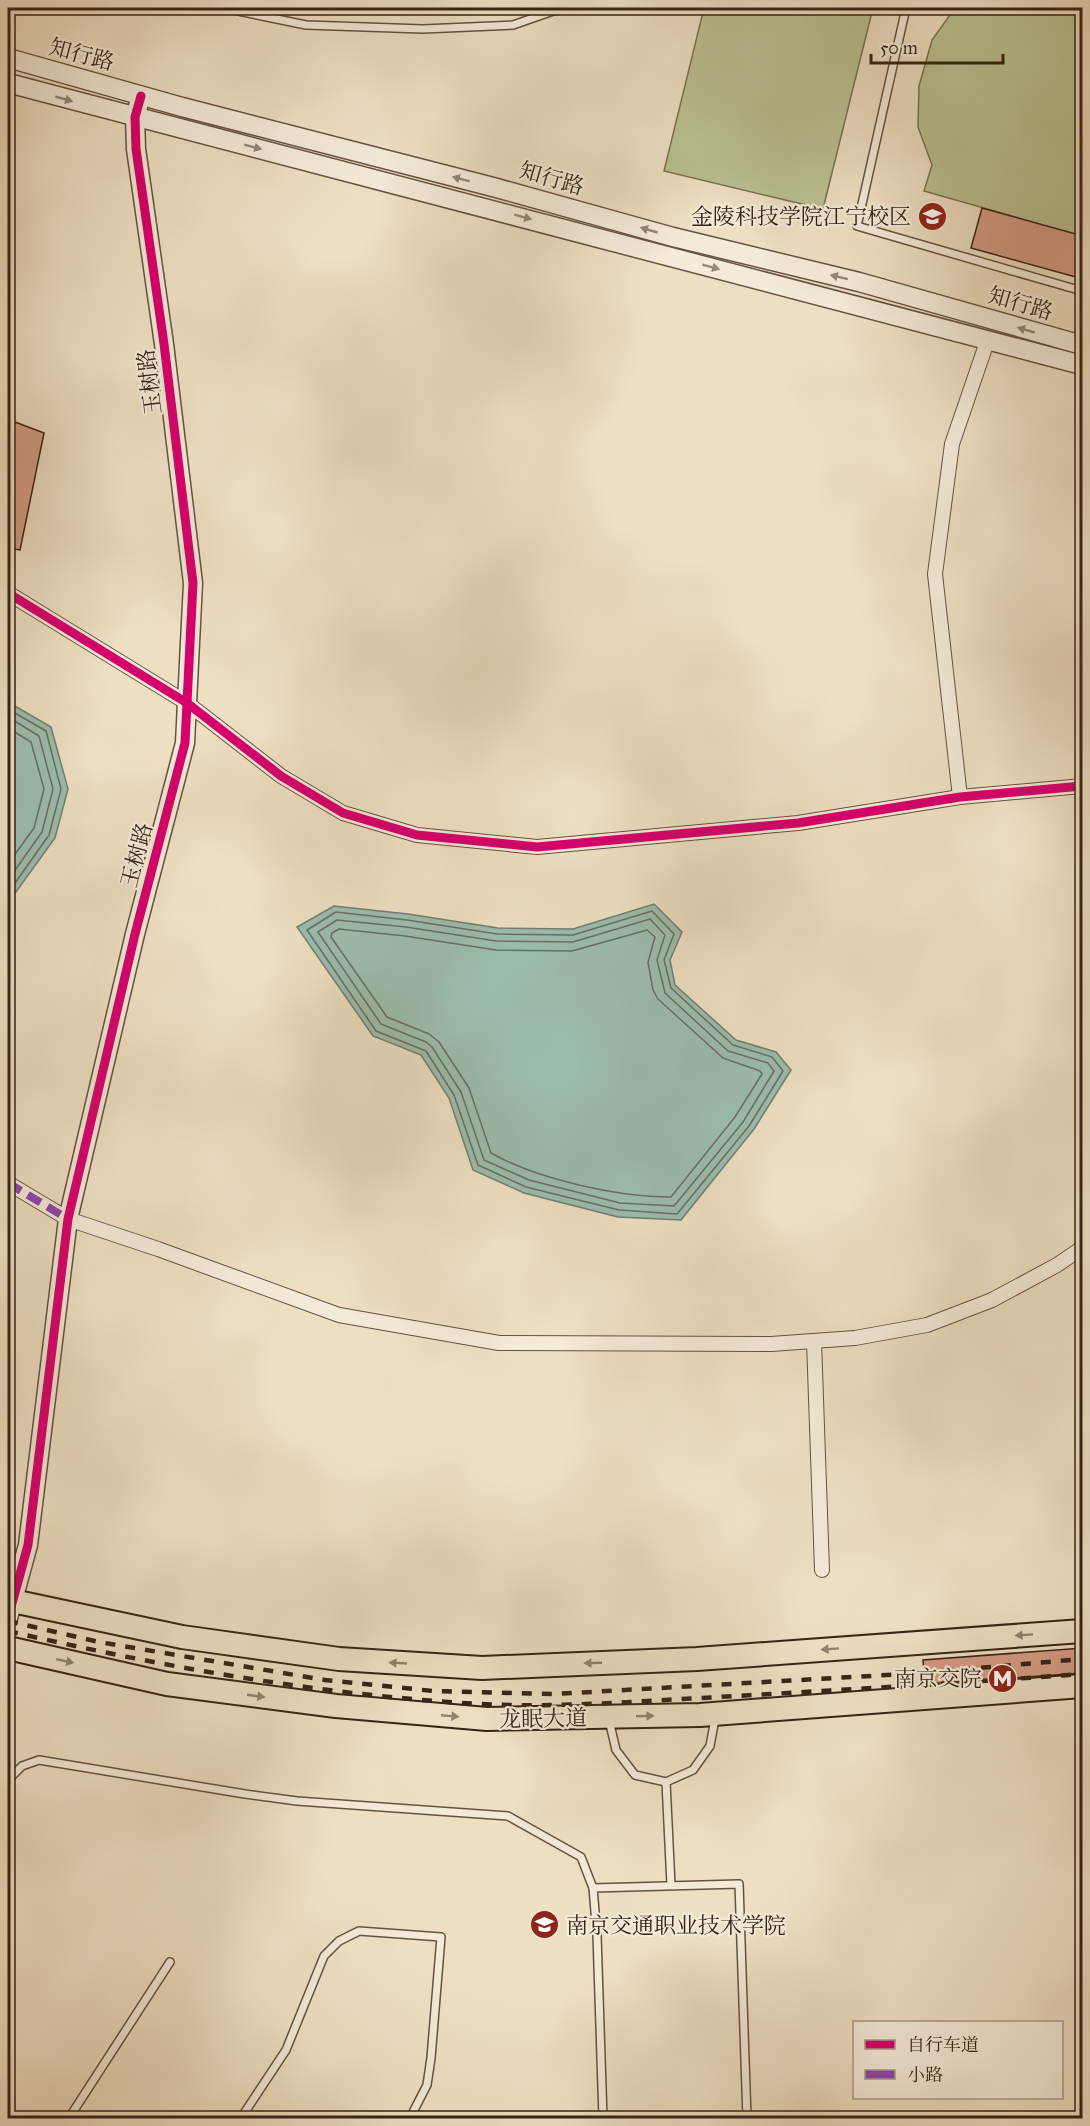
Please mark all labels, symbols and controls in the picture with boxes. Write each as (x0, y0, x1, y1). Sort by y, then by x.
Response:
scale bar (871, 27, 1003, 65)
street label: 知行路 (46, 33, 117, 76)
text: 50 m (880, 37, 918, 59)
one-way arrow (55, 94, 73, 104)
one-way arrow (244, 143, 262, 152)
street label: 知行路 (516, 156, 587, 201)
one-way arrow (452, 173, 470, 183)
school or university icon: 金陵科技学院江宁校区 (916, 200, 948, 232)
place label: 金陵科技学院江宁校区 (691, 203, 911, 230)
one-way arrow (514, 213, 532, 223)
one-way arrow (640, 225, 658, 235)
one-way arrow (702, 262, 721, 272)
one-way arrow (829, 271, 848, 281)
street label: 知行路 (985, 281, 1056, 326)
one-way arrow (1017, 325, 1035, 334)
street label: 玉树路 (132, 348, 167, 416)
street label: 玉树路 (115, 820, 158, 891)
one-way arrow (1015, 1630, 1034, 1640)
one-way arrow (820, 1644, 839, 1654)
one-way arrow (55, 1657, 74, 1666)
one-way arrow (389, 1658, 408, 1667)
one-way arrow (584, 1659, 603, 1668)
metro station icon: 南京交院 (987, 1662, 1019, 1694)
place label: 南京交院 (894, 1665, 982, 1692)
one-way arrow (247, 1691, 266, 1700)
street label: 龙眠大道 (499, 1704, 587, 1733)
one-way arrow (441, 1711, 460, 1720)
one-way arrow (636, 1712, 655, 1721)
school or university icon: 南京交通职业技术学院 (529, 1909, 561, 1941)
place label: 南京交通职业技术学院 (566, 1912, 786, 1939)
legend (853, 2021, 1063, 2099)
text: 自行车道 (907, 2034, 979, 2056)
text: 小路 (907, 2064, 943, 2086)

